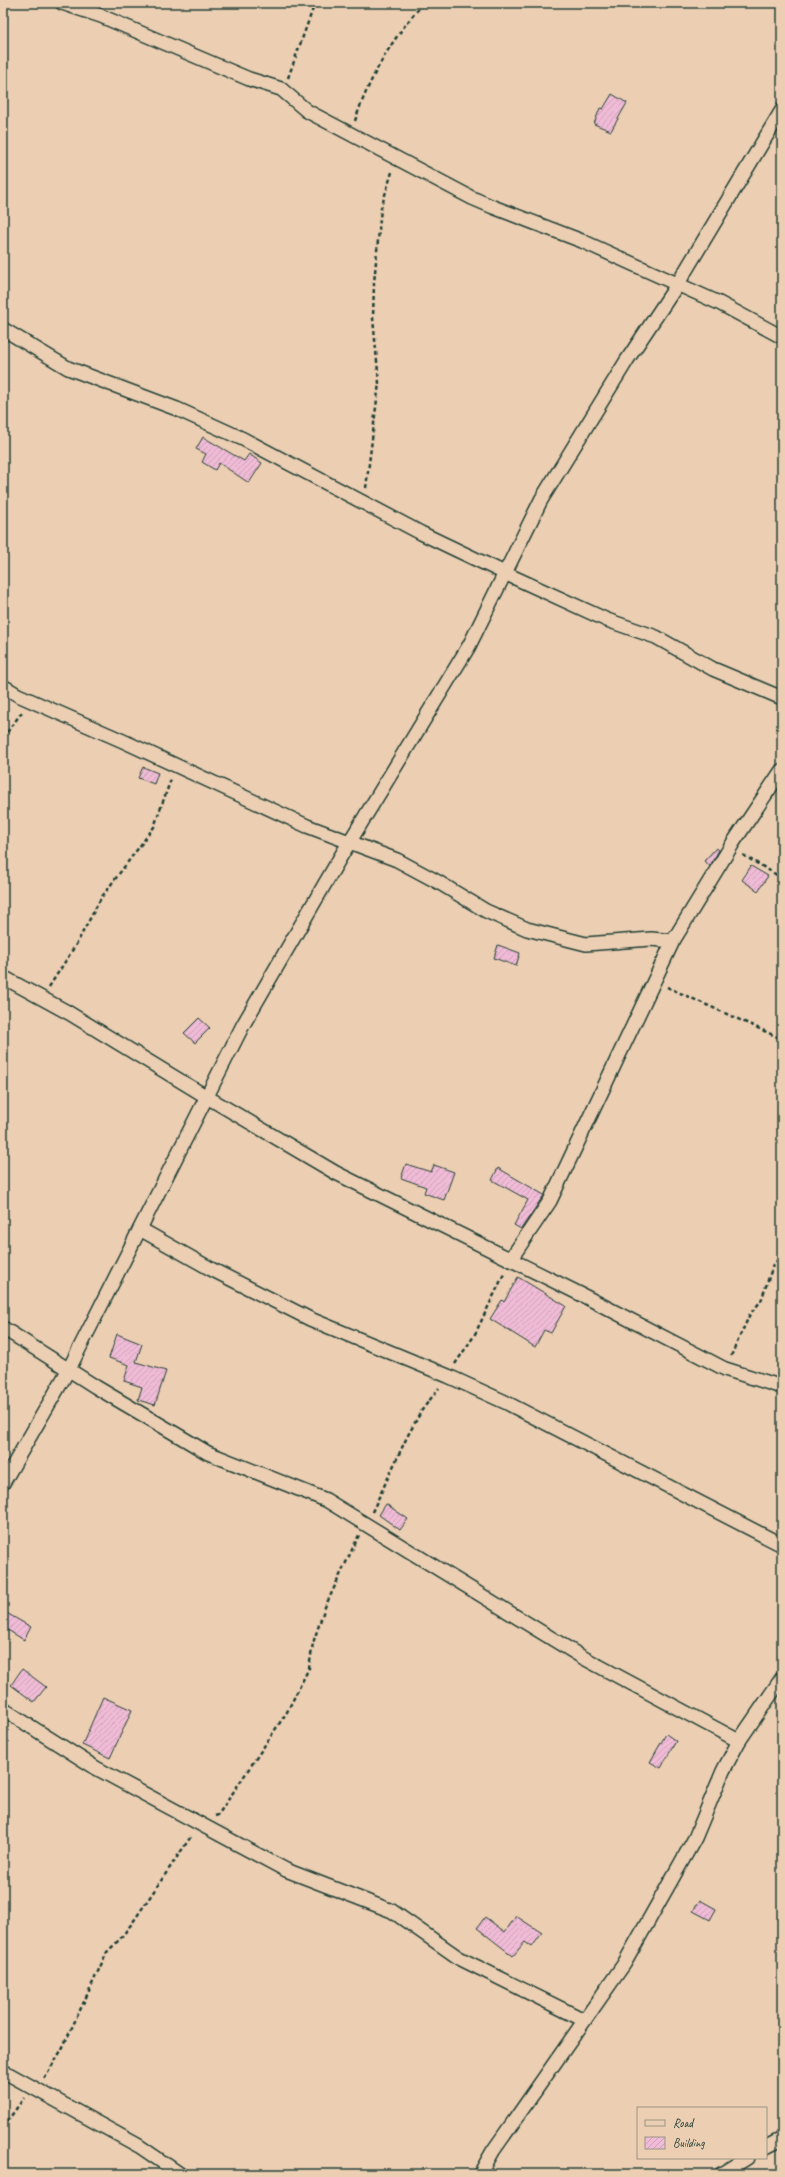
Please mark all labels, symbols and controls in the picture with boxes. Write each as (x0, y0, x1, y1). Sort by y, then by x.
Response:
legend (637, 2107, 767, 2159)
text: Road (673, 2115, 695, 2131)
text: Building (673, 2135, 705, 2151)

